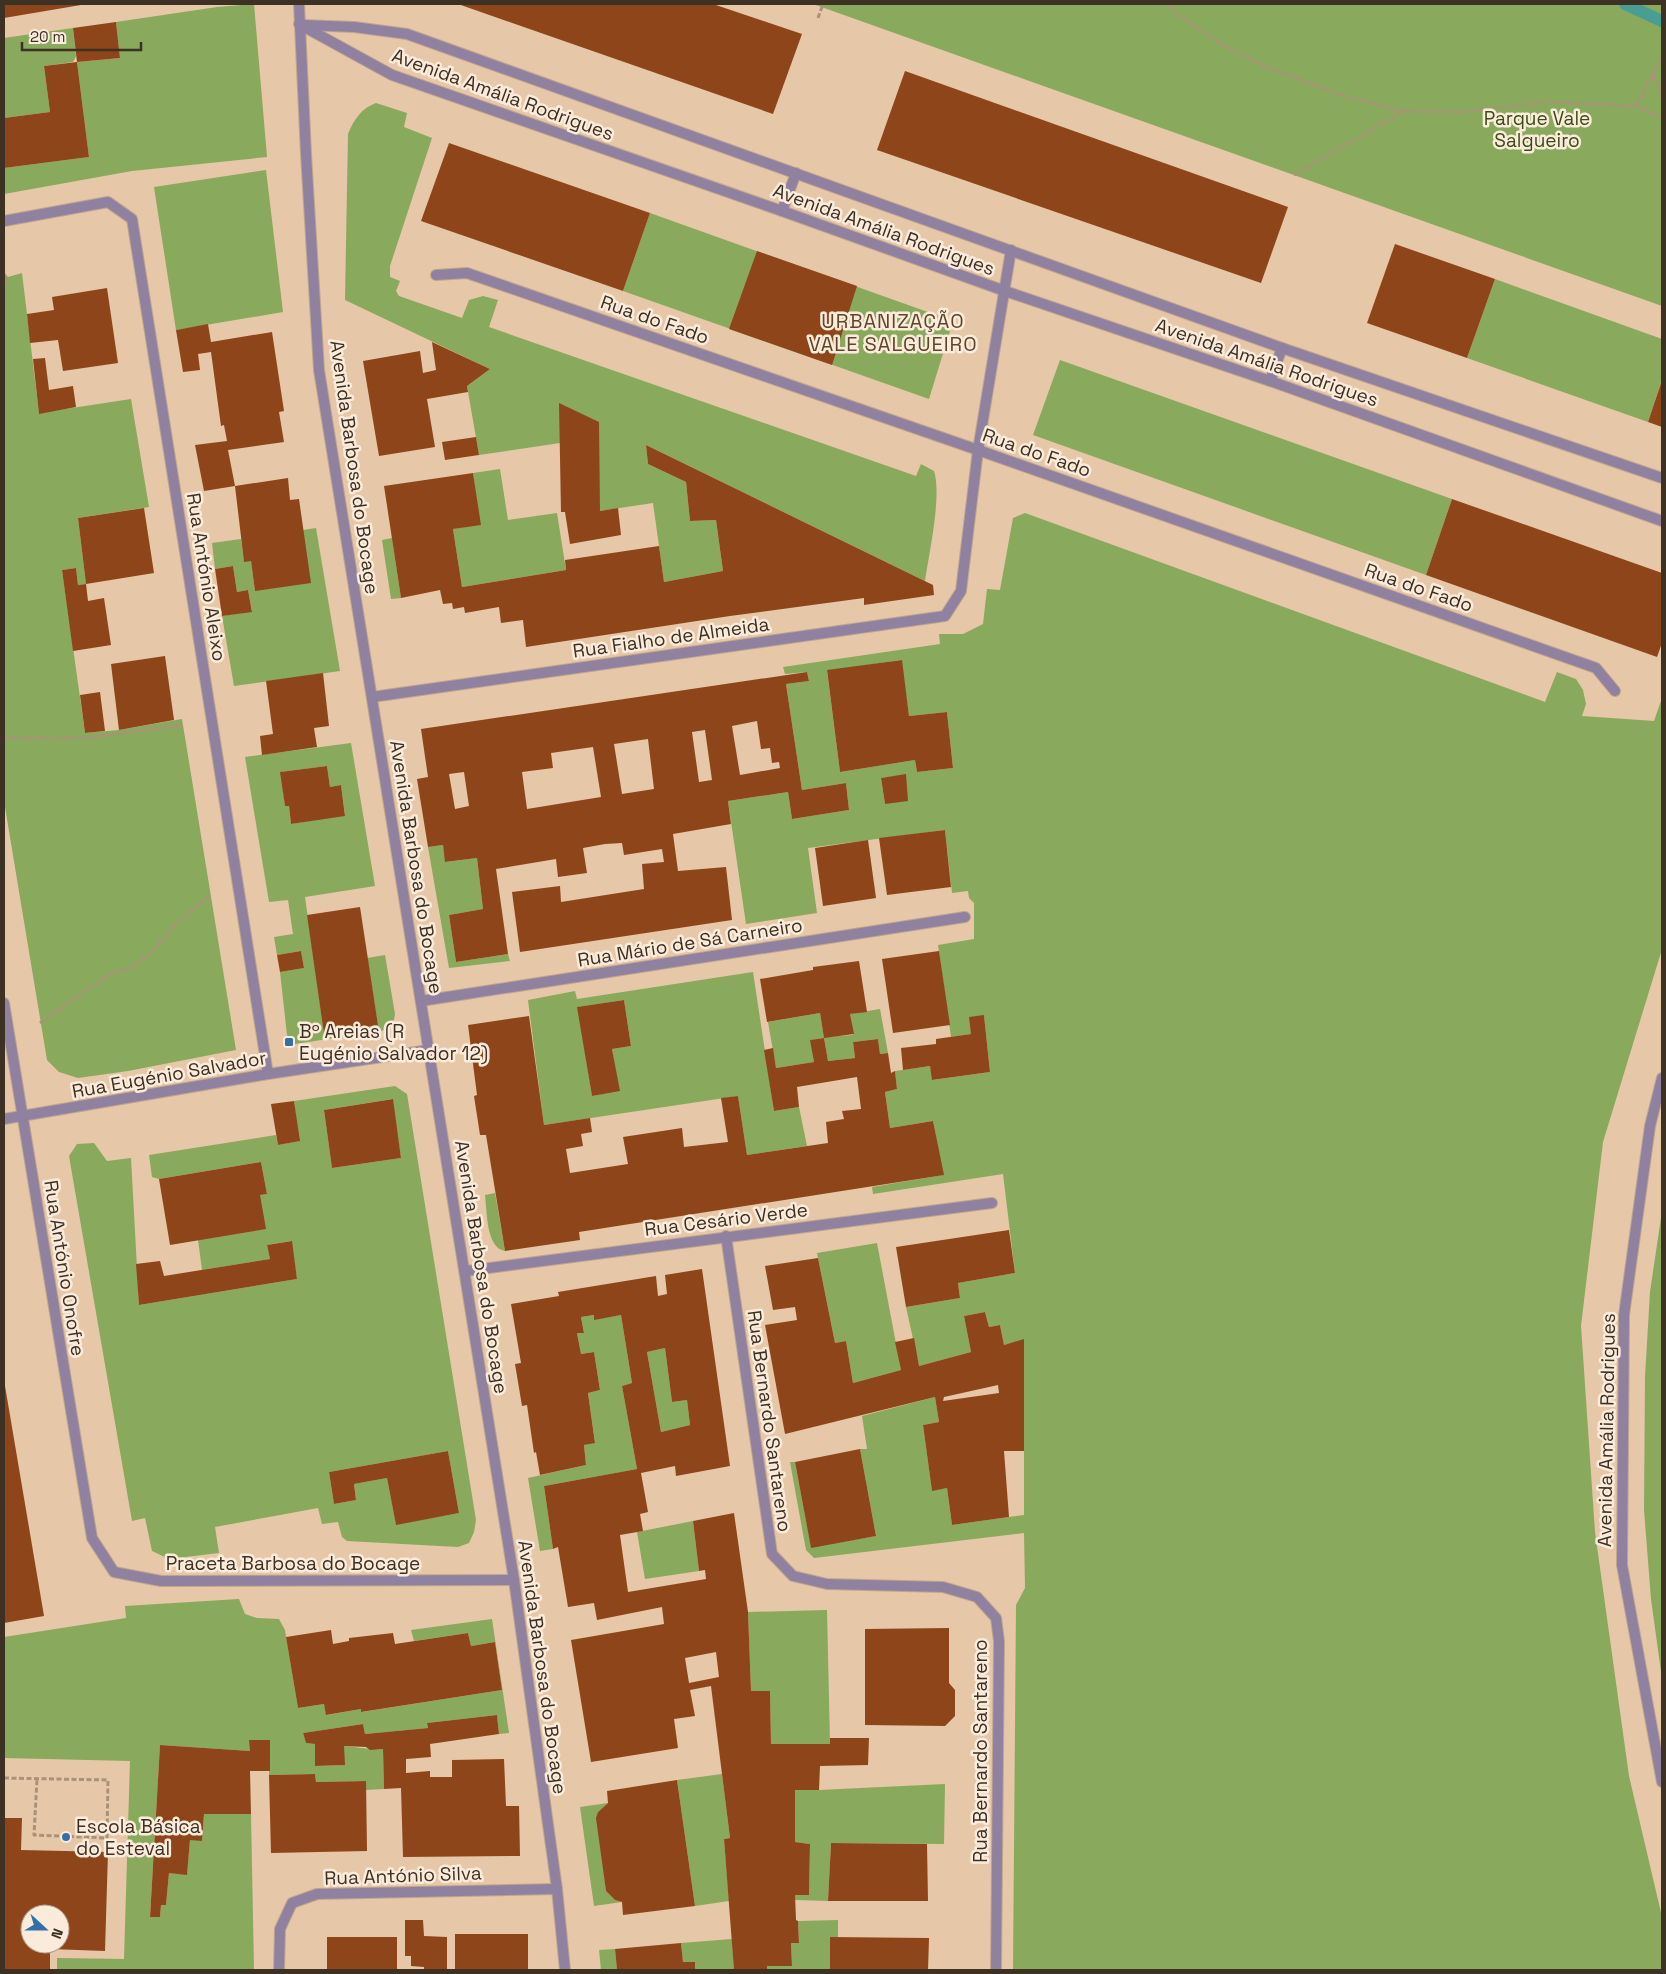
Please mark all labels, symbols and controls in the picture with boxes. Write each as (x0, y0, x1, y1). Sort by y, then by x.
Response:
scale bar (22, 20, 141, 52)
text: 20 m (30, 27, 65, 46)
street label: Avenida Amália Rodrigues (389, 43, 617, 146)
park label: Parque Vale Salgueiro (1484, 106, 1590, 153)
street label: Avenida Amália Rodrigues (770, 178, 998, 281)
street label: Rua do Fado (597, 289, 712, 350)
district label: URBANIZAÇÃO VALE SALGUEIRO (808, 308, 978, 357)
street label: Avenida Amália Rodrigues (1152, 313, 1382, 412)
street label: Avenida Barbosa do Bocage (324, 339, 385, 596)
street label: Rua do Fado (979, 422, 1094, 483)
street label: Rua António Aleixo (181, 491, 232, 663)
street label: Rua do Fado (1361, 557, 1476, 618)
street label: Rua Fialho de Almeida (571, 611, 771, 664)
street label: Avenida Barbosa do Bocage (384, 739, 449, 996)
street label: Rua Mário de Sá Carneiro (576, 912, 804, 973)
place label: Bº Areias (R Eugénio Salvador 12) (299, 1019, 488, 1066)
marker: Bº Areias (R Eugénio Salvador 12) (283, 1036, 295, 1048)
street label: Rua Eugénio Salvador (70, 1045, 268, 1104)
street label: Avenida Barbosa do Bocage (449, 1139, 514, 1396)
street label: Rua António Onofre (38, 1178, 91, 1358)
street label: Rua Cesário Verde (643, 1197, 809, 1242)
street label: Rua Bernardo Santareno (742, 1309, 797, 1534)
street label: Avenida Amália Rodrigues (1592, 1313, 1621, 1547)
street label: Avenida Barbosa do Bocage (512, 1539, 573, 1796)
street label: Praceta Barbosa do Bocage (166, 1551, 420, 1576)
street label: Rua Bernardo Santareno (968, 1639, 993, 1863)
place label: Escola Básica do Esteval (76, 1814, 201, 1861)
marker: Escola Básica do Esteval (60, 1831, 72, 1843)
street label: Rua António Silva (324, 1860, 482, 1891)
north arrow (20, 1904, 70, 1954)
text: N (47, 1926, 67, 1941)

